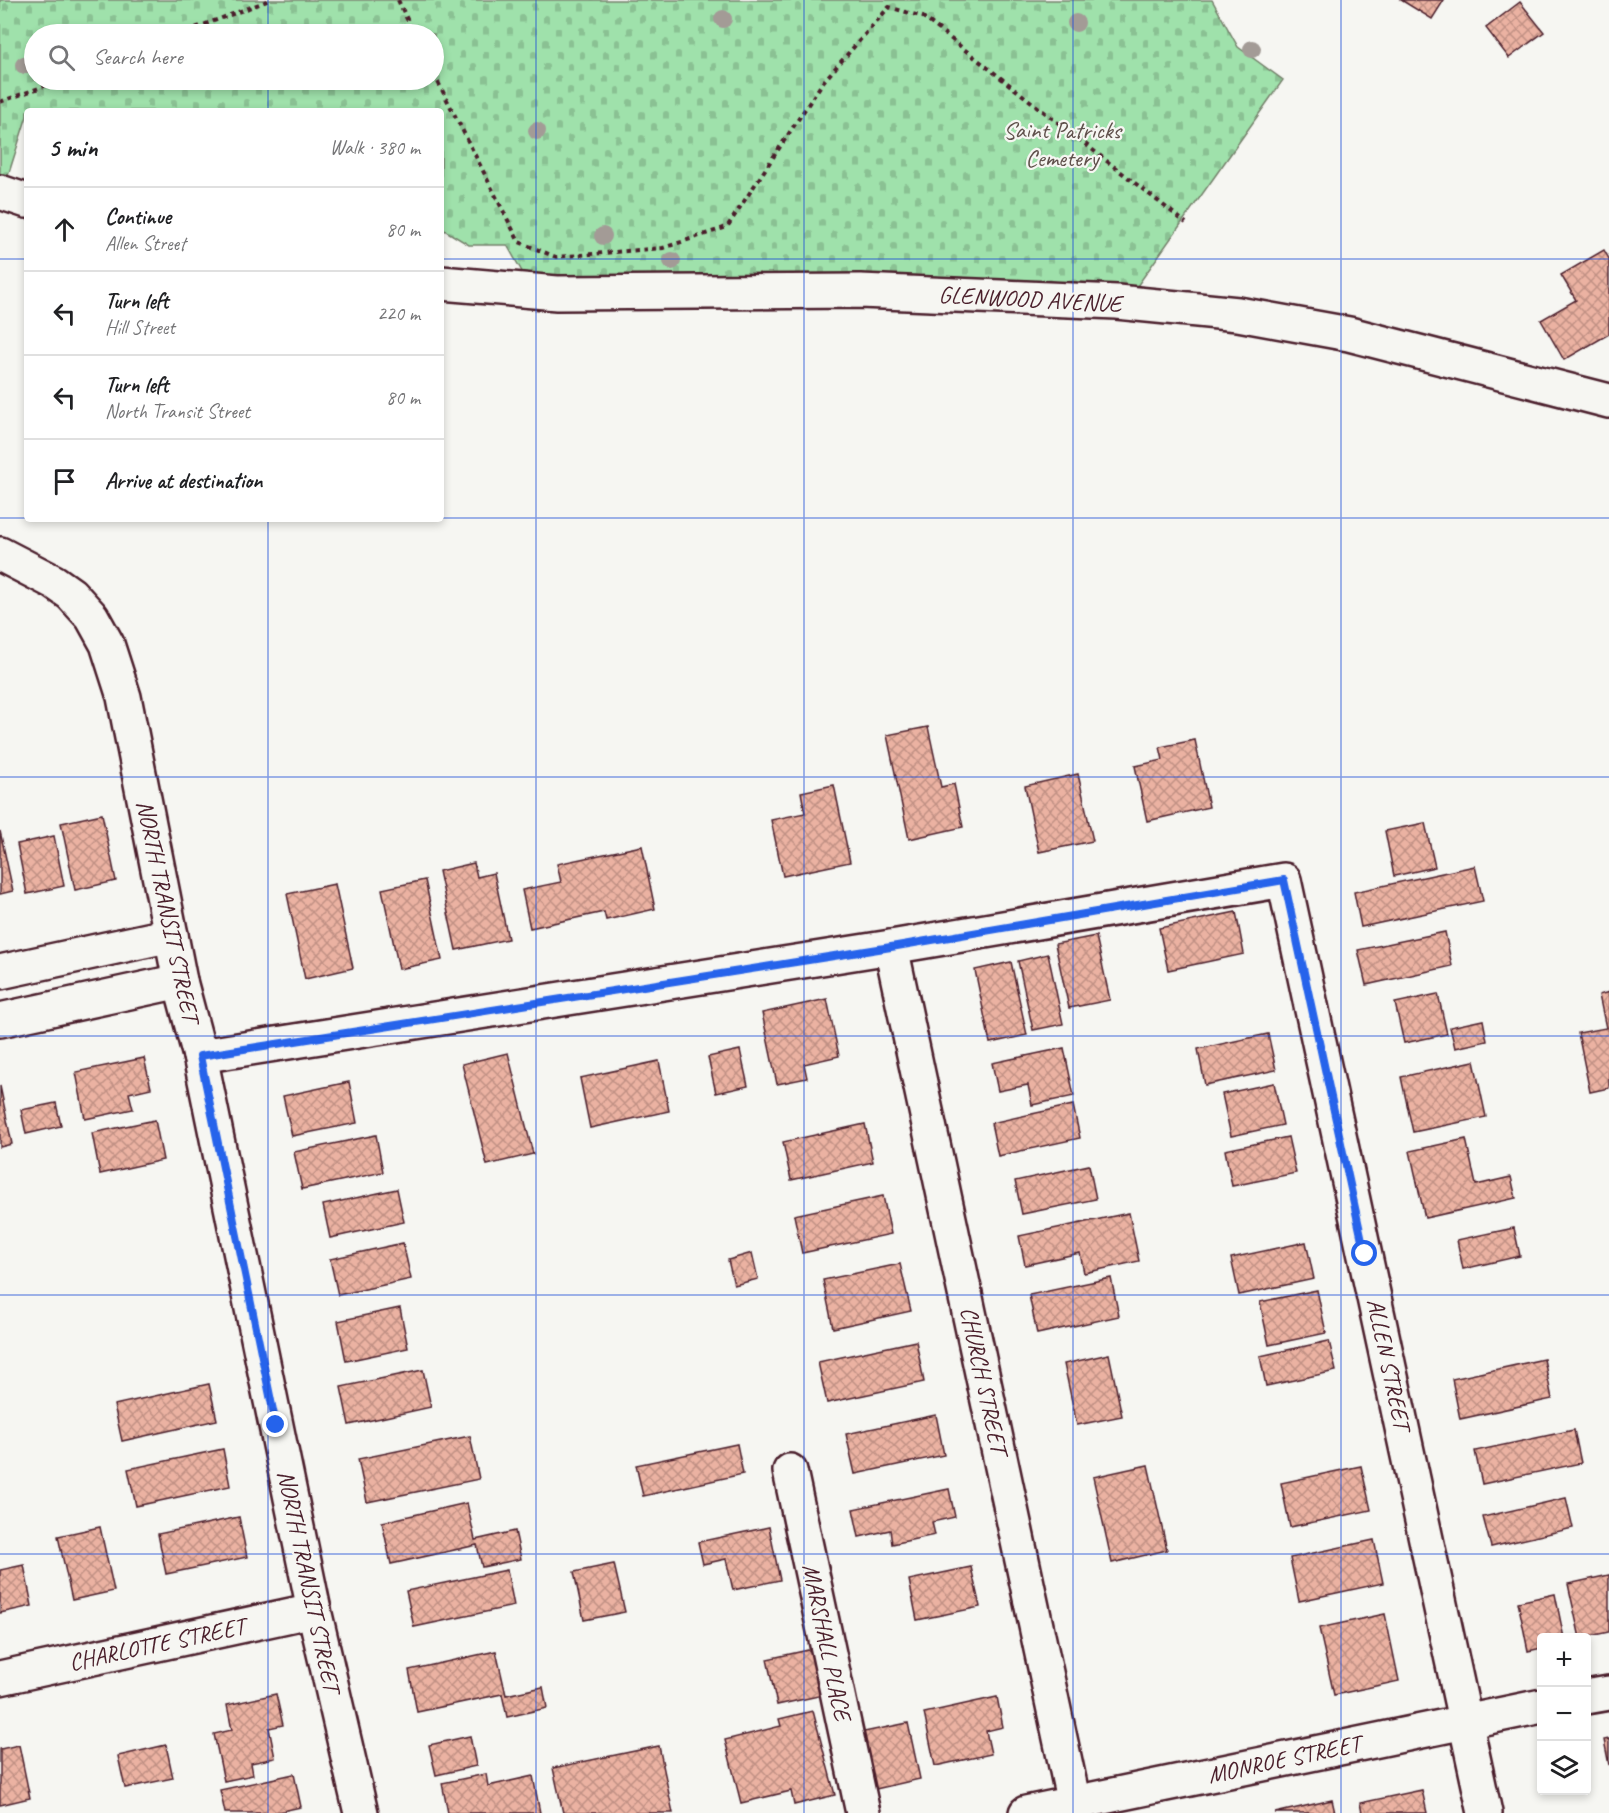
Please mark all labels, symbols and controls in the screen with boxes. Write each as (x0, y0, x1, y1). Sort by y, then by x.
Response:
search box (24, 24, 444, 90)
icon: search (45, 41, 78, 74)
text: Search here (93, 43, 183, 71)
park label: Saint Patricks Cemetery (1003, 115, 1124, 173)
text: 5 min (48, 131, 97, 164)
text: Walk · 380 m (330, 135, 420, 160)
text: Continue (105, 203, 171, 231)
icon: ahead (48, 213, 81, 246)
text: 80 m (386, 217, 420, 242)
text: Allen Street (105, 231, 186, 256)
street label: GLENWOOD AVENUE (938, 279, 1125, 319)
text: Turn left (105, 287, 169, 315)
icon: left (48, 297, 81, 330)
text: 220 m (377, 301, 420, 326)
text: Hill Street (105, 315, 175, 340)
text: Turn left (105, 371, 169, 399)
icon: left (48, 381, 81, 414)
text: 80 m (386, 385, 420, 410)
text: North Transit Street (105, 399, 250, 424)
icon: arrive (48, 465, 81, 498)
text: Arrive at destination (105, 467, 262, 495)
street label: NORTH TRANSIT STREET (130, 797, 207, 1030)
route start (1351, 1240, 1377, 1266)
street label: ALLEN STREET (1360, 1296, 1419, 1437)
street label: CHURCH STREET (954, 1304, 1015, 1462)
route end (262, 1411, 288, 1437)
street label: NORTH TRANSIT STREET (271, 1467, 348, 1700)
street label: MARSHALL PLACE (796, 1561, 859, 1726)
street label: CHARLOTTE STREET (66, 1610, 253, 1677)
map controls (1537, 1633, 1591, 1795)
button: + (1537, 1633, 1591, 1687)
button: − (1537, 1687, 1591, 1741)
street label: MONROE STREET (1205, 1727, 1368, 1790)
button: layers (1537, 1741, 1591, 1795)

